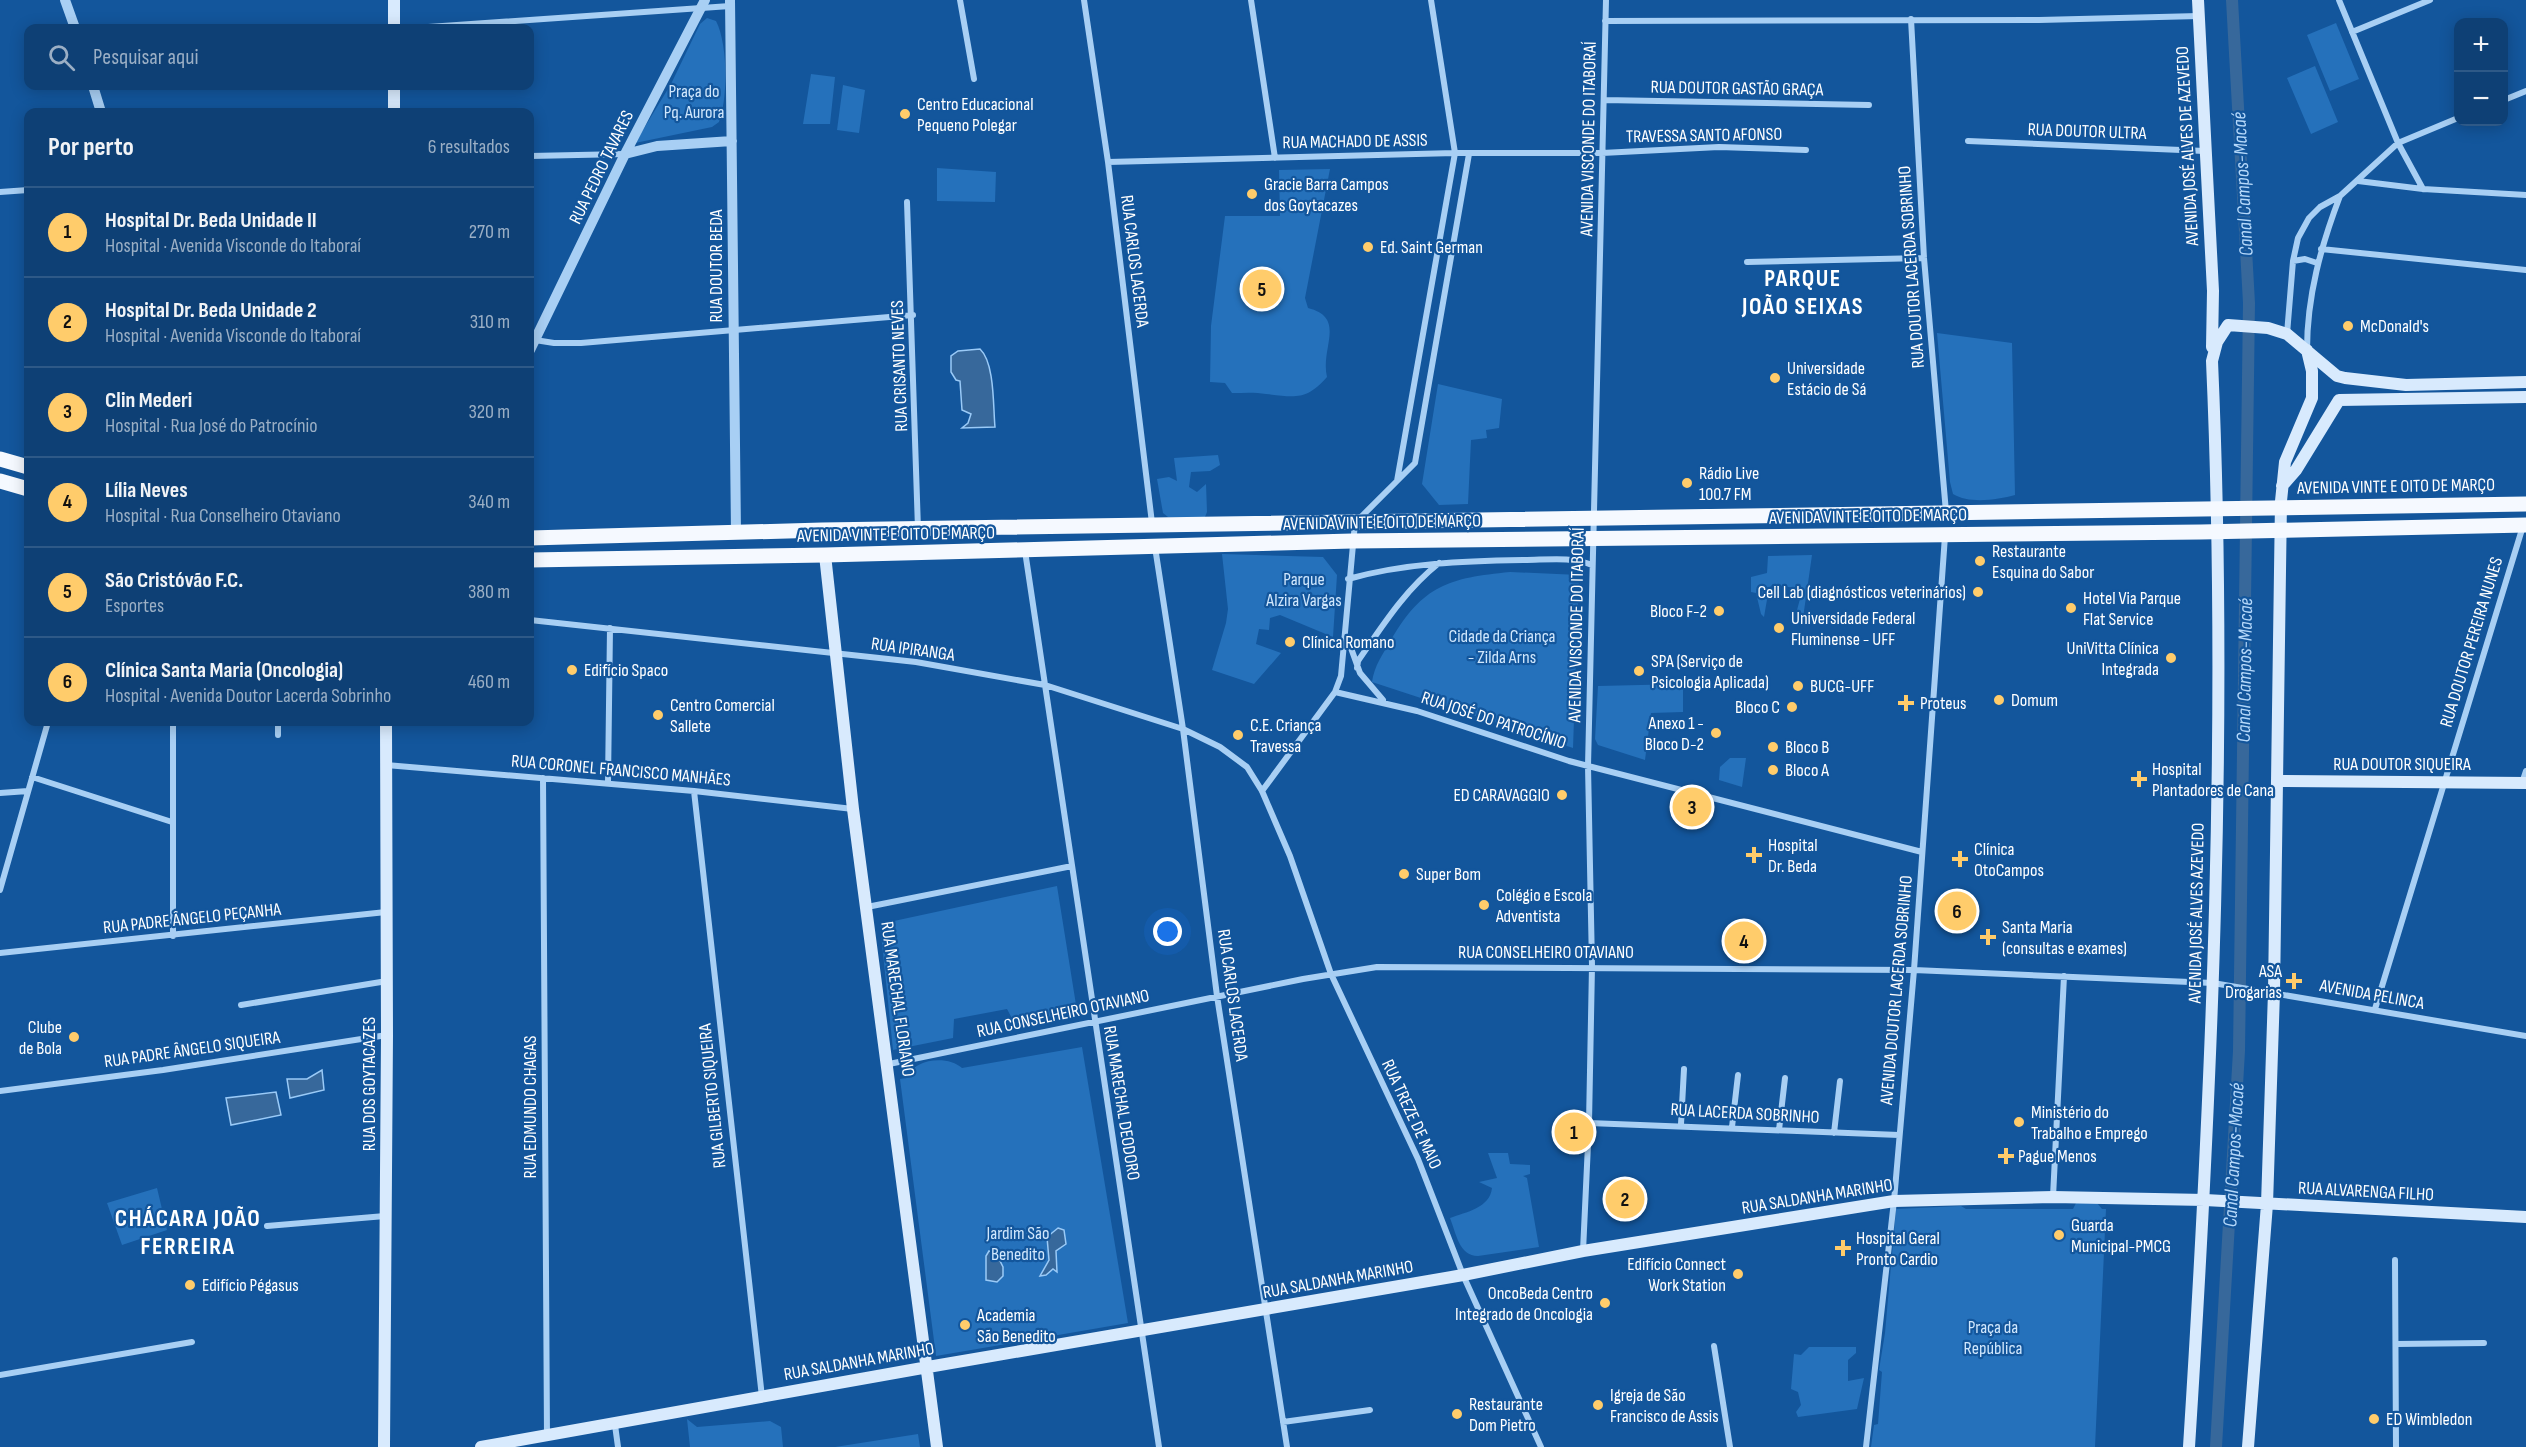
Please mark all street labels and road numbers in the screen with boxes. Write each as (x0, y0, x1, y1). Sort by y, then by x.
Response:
street label: AVENIDA VISCONDE DO ITABORAÍ (1576, 41, 1601, 238)
street label: AVENIDA JOSÉ ALVES DE AZEVEDO (2172, 46, 2203, 247)
street label: RUA DOUTOR GASTÃO GRAÇA (1651, 76, 1824, 101)
street label: RUA PEDRO TAVARES (565, 107, 638, 227)
street label: RUA DOUTOR ULTRA (2027, 119, 2147, 144)
street label: TRAVESSA SANTO AFONSO (1626, 124, 1782, 147)
street label: RUA MACHADO DE ASSIS (1282, 130, 1428, 153)
street label: RUA DOUTOR LACERDA SOBRINHO (1894, 165, 1929, 369)
street label: RUA CARLOS LACERDA (1116, 194, 1153, 329)
street label: RUA DOUTOR BEDA (706, 209, 727, 323)
street label: RUA CRISANTO NEVES (887, 300, 912, 432)
street label: AVENIDA VINTE E OITO DE MARÇO (2296, 474, 2495, 499)
street label: AVENIDA VINTE E OITO DE MARÇO (1768, 504, 1967, 529)
street label: AVENIDA VINTE E OITO DE MARÇO (1282, 510, 1481, 535)
street label: AVENIDA VINTE E OITO DE MARÇO (796, 522, 995, 547)
street label: AVENIDA VISCONDE DO ITABORAÍ (1564, 527, 1589, 724)
street label: RUA DOUTOR PEREIRA NUNES (2436, 554, 2507, 730)
street label: RUA IPIRANGA (870, 633, 956, 666)
street label: RUA JOSÉ DO PATROCÍNIO (1419, 687, 1569, 754)
street label: RUA CORONEL FRANCISCO MANHÃES (510, 750, 732, 791)
street label: RUA DOUTOR SIQUEIRA (2333, 754, 2471, 775)
street label: AVENIDA JOSÉ ALVES AZEVEDO (2184, 822, 2209, 1005)
street label: AVENIDA DOUTOR LACERDA SOBRINHO (1876, 874, 1917, 1107)
street label: RUA PADRE ÂNGELO PEÇANHA (102, 899, 282, 938)
street label: RUA MARECHAL FLORIANO (876, 920, 919, 1078)
street label: RUA CARLOS LACERDA (1213, 928, 1252, 1063)
street label: RUA CONSELHEIRO OTAVIANO (1458, 942, 1634, 963)
street label: AVENIDA PELINCA (2317, 975, 2426, 1014)
street label: RUA CONSELHEIRO OTAVIANO (975, 985, 1151, 1042)
street label: RUA DOS GOYTACAZES (359, 1017, 380, 1151)
street label: RUA GILBERTO SIQUEIRA (694, 1022, 731, 1169)
street label: RUA MARECHAL DEODORO (1099, 1024, 1144, 1182)
street label: RUA PADRE ÂNGELO SIQUEIRA (103, 1027, 282, 1072)
street label: RUA EDMUNDO CHAGAS (520, 1035, 541, 1179)
street label: RUA TREZE DE MAIO (1377, 1056, 1446, 1172)
street label: RUA LACERDA SOBRINHO (1670, 1099, 1820, 1128)
street label: RUA SALDANHA MARINHO (1740, 1174, 1894, 1219)
street label: RUA ALVARENGA FILHO (2297, 1177, 2435, 1206)
street label: RUA SALDANHA MARINHO (1261, 1256, 1415, 1303)
street label: RUA SALDANHA MARINHO (782, 1338, 936, 1385)

